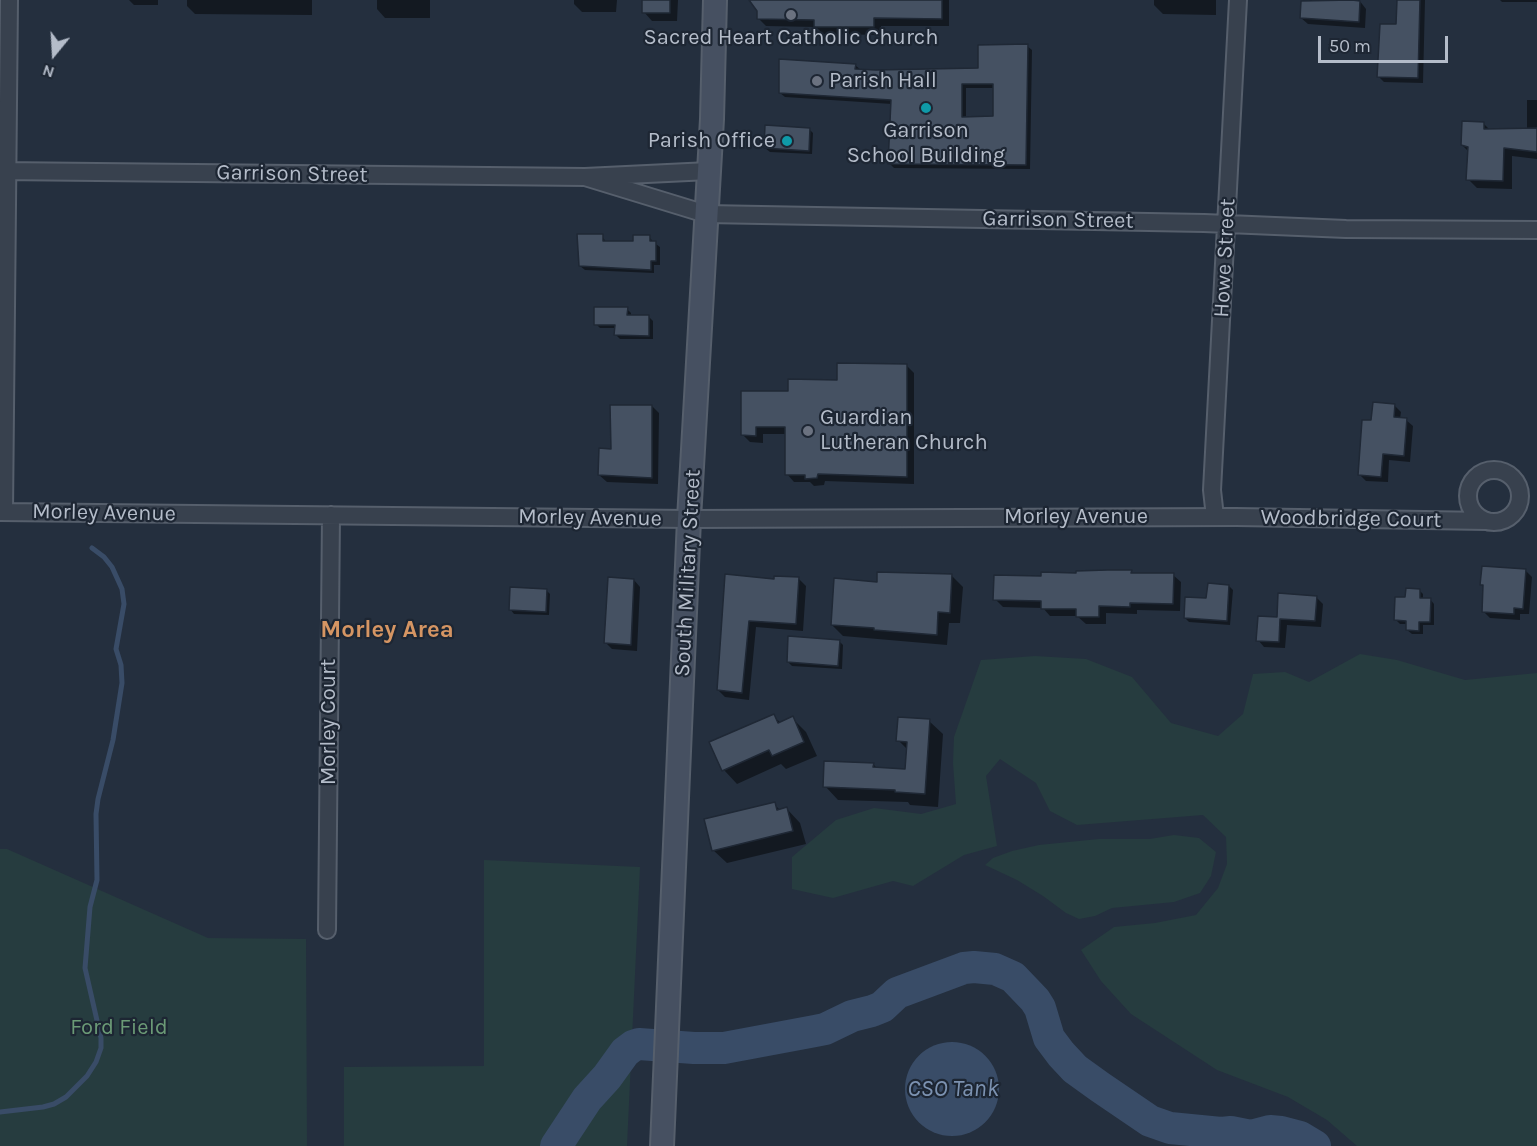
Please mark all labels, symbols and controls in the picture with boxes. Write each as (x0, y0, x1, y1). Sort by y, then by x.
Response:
marker: Sacred Heart Catholic Church (784, 8, 798, 22)
north arrow (24, 24, 84, 84)
scale bar (1321, 24, 1452, 62)
place label: Sacred Heart Catholic Church (644, 25, 938, 51)
text: 50 m (1329, 35, 1371, 57)
text: N (40, 61, 57, 82)
place label: Parish Hall (829, 68, 937, 94)
marker: Parish Hall (810, 74, 824, 88)
marker: Garrison School Building (919, 101, 933, 115)
place label: Garrison School Building (847, 118, 1005, 170)
place label: Parish Office (648, 128, 775, 154)
marker: Parish Office (780, 134, 794, 148)
street label: Garrison Street (216, 159, 368, 189)
street label: Howe Street (1209, 198, 1241, 318)
street label: Garrison Street (982, 205, 1134, 235)
place label: Guardian Lutheran Church (820, 405, 988, 457)
marker: Guardian Lutheran Church (801, 424, 815, 438)
street label: South Military Street (669, 469, 707, 677)
street label: Morley Avenue (32, 499, 176, 527)
street label: Morley Avenue (518, 504, 662, 532)
street label: Morley Avenue (1004, 504, 1148, 530)
street label: Woodbridge Court (1260, 504, 1442, 534)
district label: Morley Area (320, 616, 454, 644)
street label: Morley Court (316, 659, 342, 785)
park label: Ford Field (70, 1015, 168, 1041)
water label: CSO Tank (907, 1075, 999, 1103)

